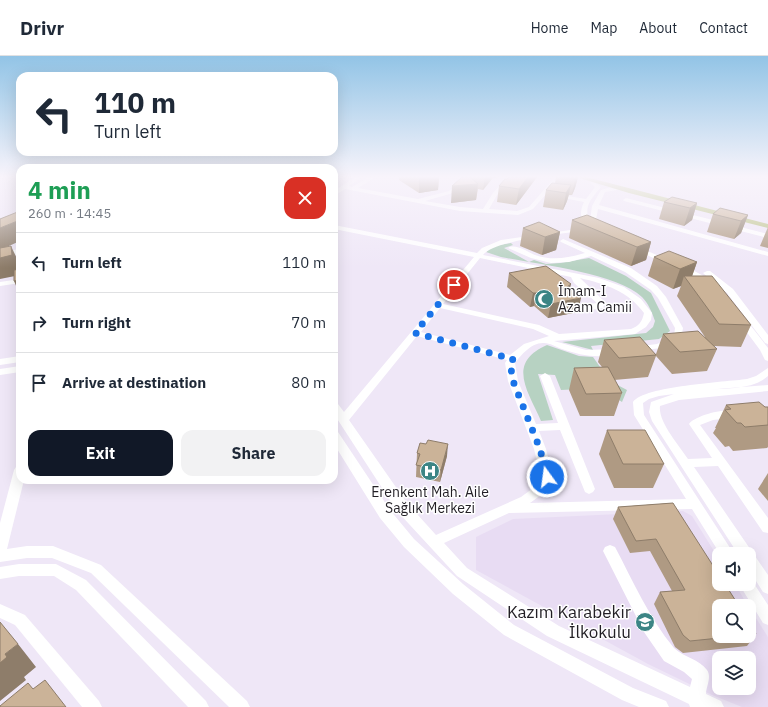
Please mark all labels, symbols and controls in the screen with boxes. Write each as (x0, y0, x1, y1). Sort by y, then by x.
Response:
text: Drivr (20, 16, 64, 40)
text: Home (531, 19, 568, 37)
text: Map (590, 19, 617, 37)
text: About (639, 19, 677, 37)
text: Contact (699, 19, 748, 37)
text: 110 m (94, 84, 176, 121)
icon: left (28, 88, 80, 140)
text: Turn left (94, 120, 162, 143)
text: 4 min (28, 174, 91, 206)
button: close (284, 177, 326, 219)
text: 260 m · 14:45 (28, 205, 111, 222)
icon: left (28, 252, 50, 274)
text: Turn left (62, 253, 122, 272)
text: 110 m (282, 253, 326, 272)
pin (437, 268, 471, 302)
icon: arrive (443, 274, 465, 296)
place label: İmam-I Azam Camii (558, 282, 632, 316)
mosque icon: İmam-I Azam Camii (533, 288, 555, 310)
icon: right (28, 312, 50, 334)
text: Turn right (62, 313, 131, 332)
text: 70 m (291, 313, 326, 332)
icon: arrive (28, 372, 50, 394)
text: Arrive at destination (62, 373, 206, 392)
text: 80 m (291, 373, 326, 392)
button: Exit (28, 430, 173, 476)
button: Share (181, 430, 326, 476)
position arrow (526, 456, 568, 498)
hospital icon: Erenkent Mah. Aile Sağlık Merkezi (419, 460, 441, 482)
place label: Erenkent Mah. Aile Sağlık Merkezi (371, 483, 489, 517)
map controls (712, 547, 756, 695)
button: sound (712, 547, 756, 591)
button: search (712, 599, 756, 643)
place label: Kazım Karabekir İlkokulu (507, 601, 631, 643)
school or university icon: Kazım Karabekir İlkokulu (634, 611, 656, 633)
button: layers (712, 651, 756, 695)

